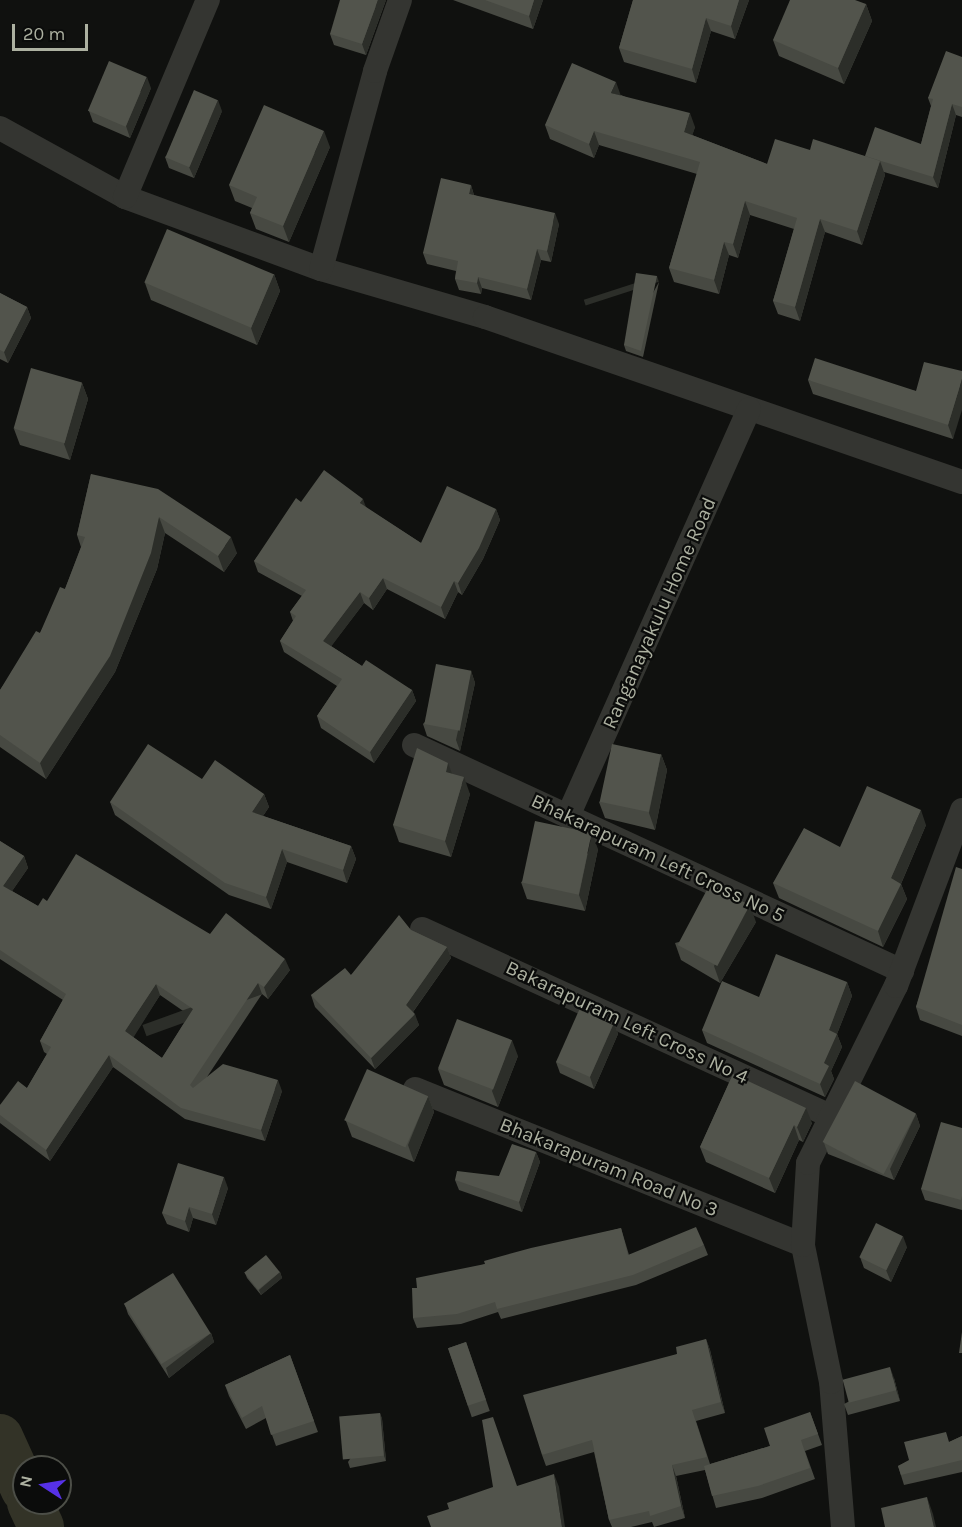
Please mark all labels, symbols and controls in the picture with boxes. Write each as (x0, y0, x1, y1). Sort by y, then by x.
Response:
scale bar (15, 12, 92, 50)
text: 20 m (23, 23, 65, 45)
street label: Ranganayakulu Home Road (597, 493, 721, 733)
street label: Bhakarapuram Left Cross No 5 (527, 789, 789, 927)
street label: Bakarapuram Left Cross No 4 (502, 955, 752, 1089)
street label: Bhakarapuram Road No 3 (496, 1112, 722, 1222)
north arrow (12, 1455, 72, 1515)
text: N (15, 1474, 36, 1489)

